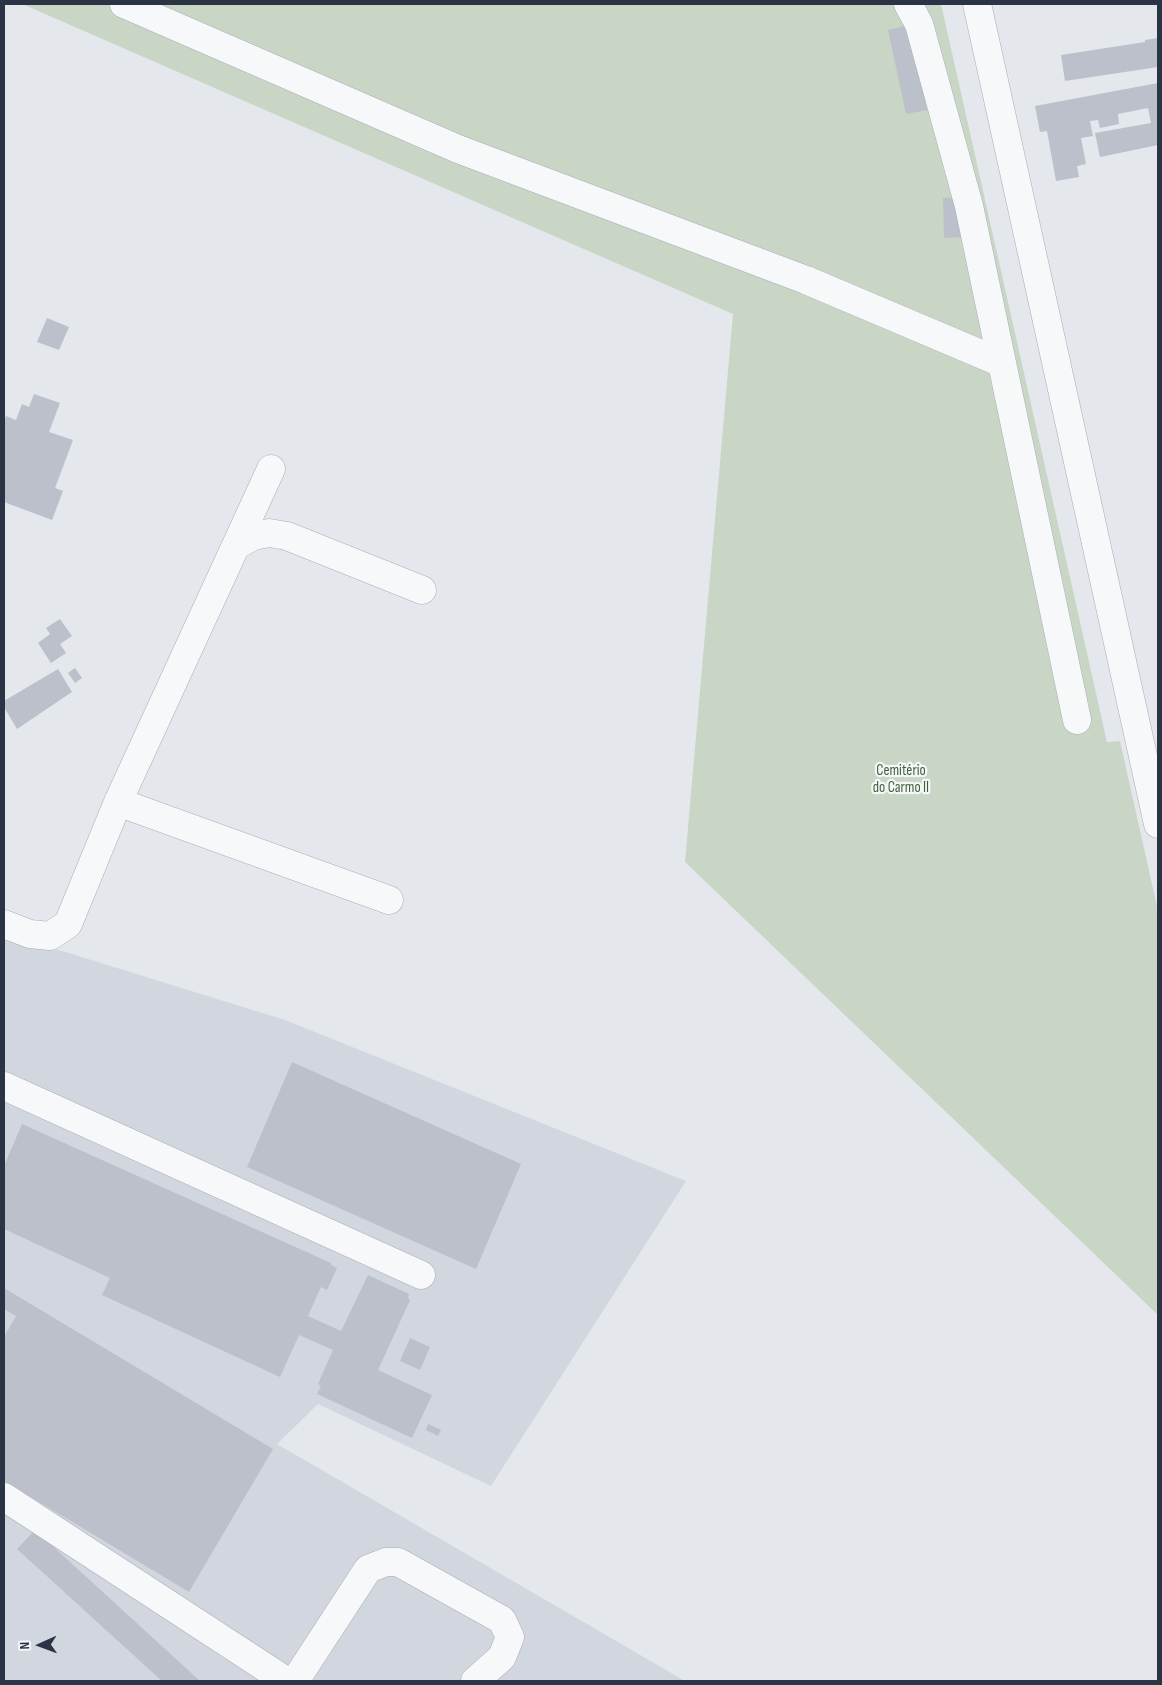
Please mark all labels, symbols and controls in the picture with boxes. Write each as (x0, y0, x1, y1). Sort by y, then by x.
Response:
park label: Cemitério do Carmo II (873, 762, 929, 797)
north arrow (15, 1620, 65, 1670)
text: N (16, 1642, 33, 1650)

